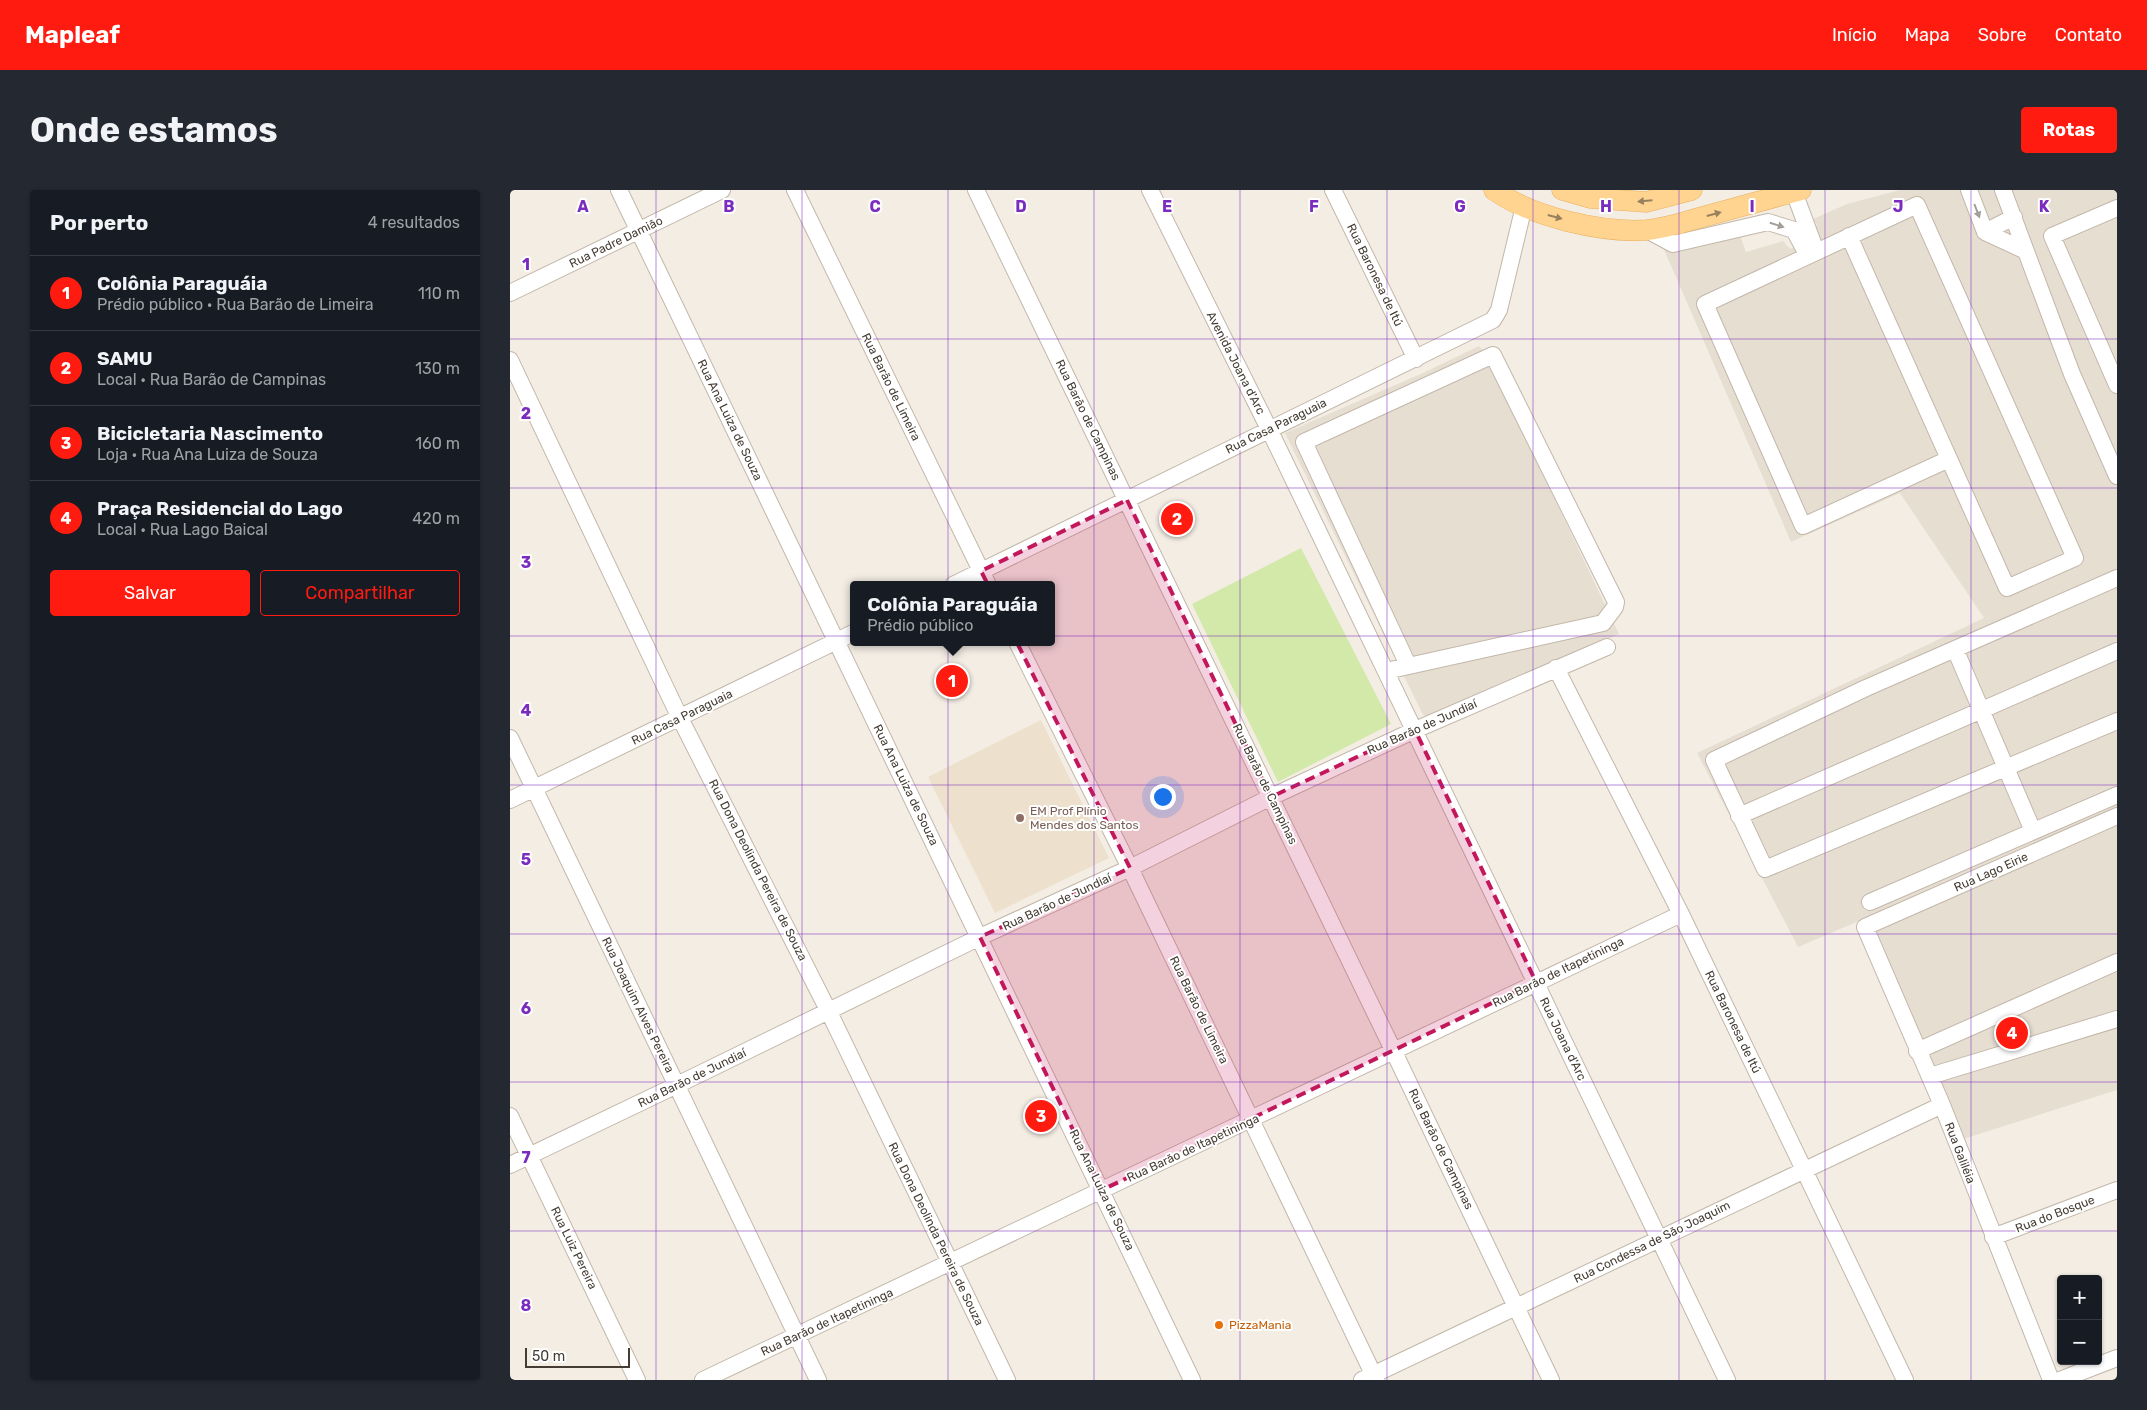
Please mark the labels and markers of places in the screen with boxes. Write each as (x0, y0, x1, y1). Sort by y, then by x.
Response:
pin: 2 (1161, 500, 1193, 538)
pin: 1 (936, 662, 968, 700)
place label: EM Prof Plínio Mendes dos Santos (1030, 804, 1139, 832)
marker: EM Prof Plínio Mendes dos Santos (1014, 812, 1026, 824)
pin: 4 (1996, 1014, 2028, 1052)
pin: 3 (1025, 1097, 1057, 1135)
place label: PizzaMania (1229, 1318, 1291, 1332)
marker: PizzaMania (1213, 1319, 1225, 1331)

